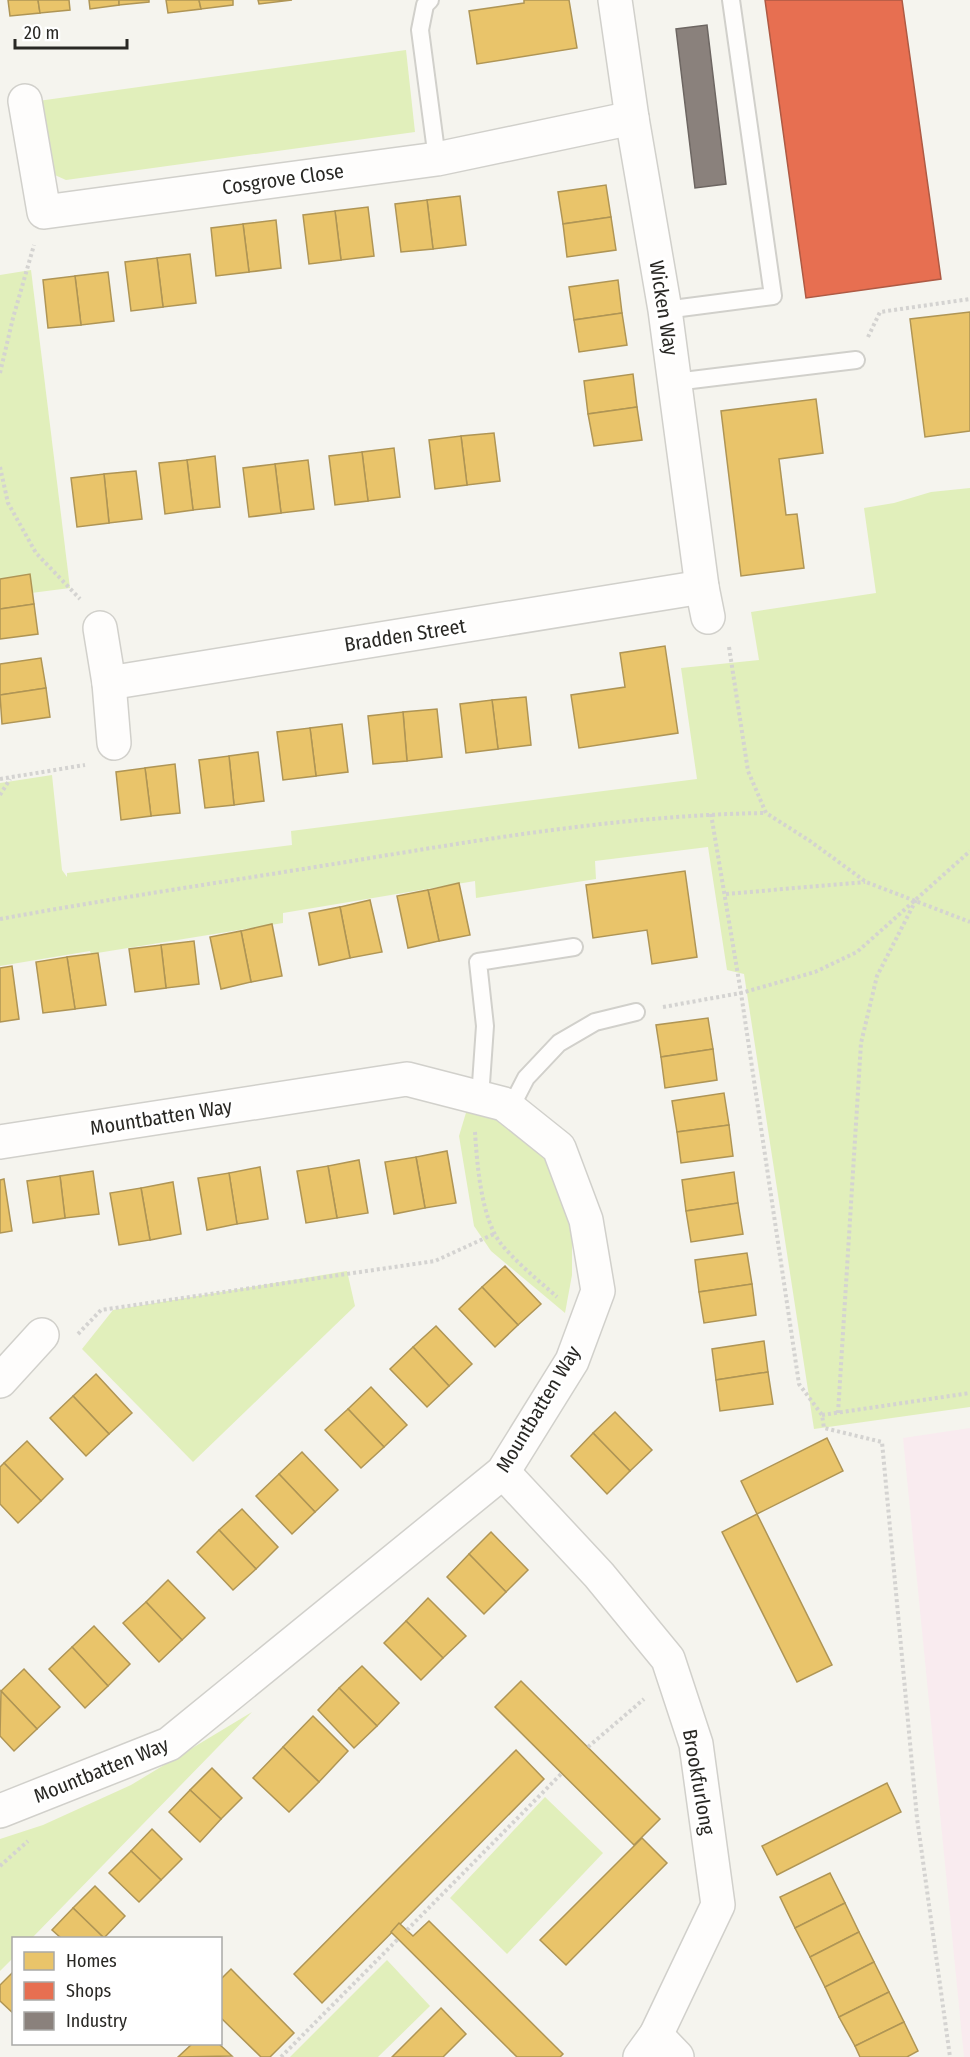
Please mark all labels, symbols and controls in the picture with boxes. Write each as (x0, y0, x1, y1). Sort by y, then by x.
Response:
scale bar (15, 12, 128, 50)
text: 20 m (24, 22, 59, 44)
street label: Cosgrove Close (221, 159, 345, 199)
street label: Wicken Way (645, 259, 683, 357)
street label: Bradden Street (342, 613, 468, 656)
street label: Mountbatten Way (88, 1094, 234, 1140)
street label: Mountbatten Way (491, 1341, 585, 1477)
street label: Brookfurlong (678, 1727, 720, 1837)
street label: Mountbatten Way (30, 1732, 172, 1808)
legend (12, 1937, 222, 2045)
text: Homes (66, 1950, 117, 1972)
text: Shops (66, 1980, 111, 2002)
text: Industry (66, 2010, 127, 2032)

